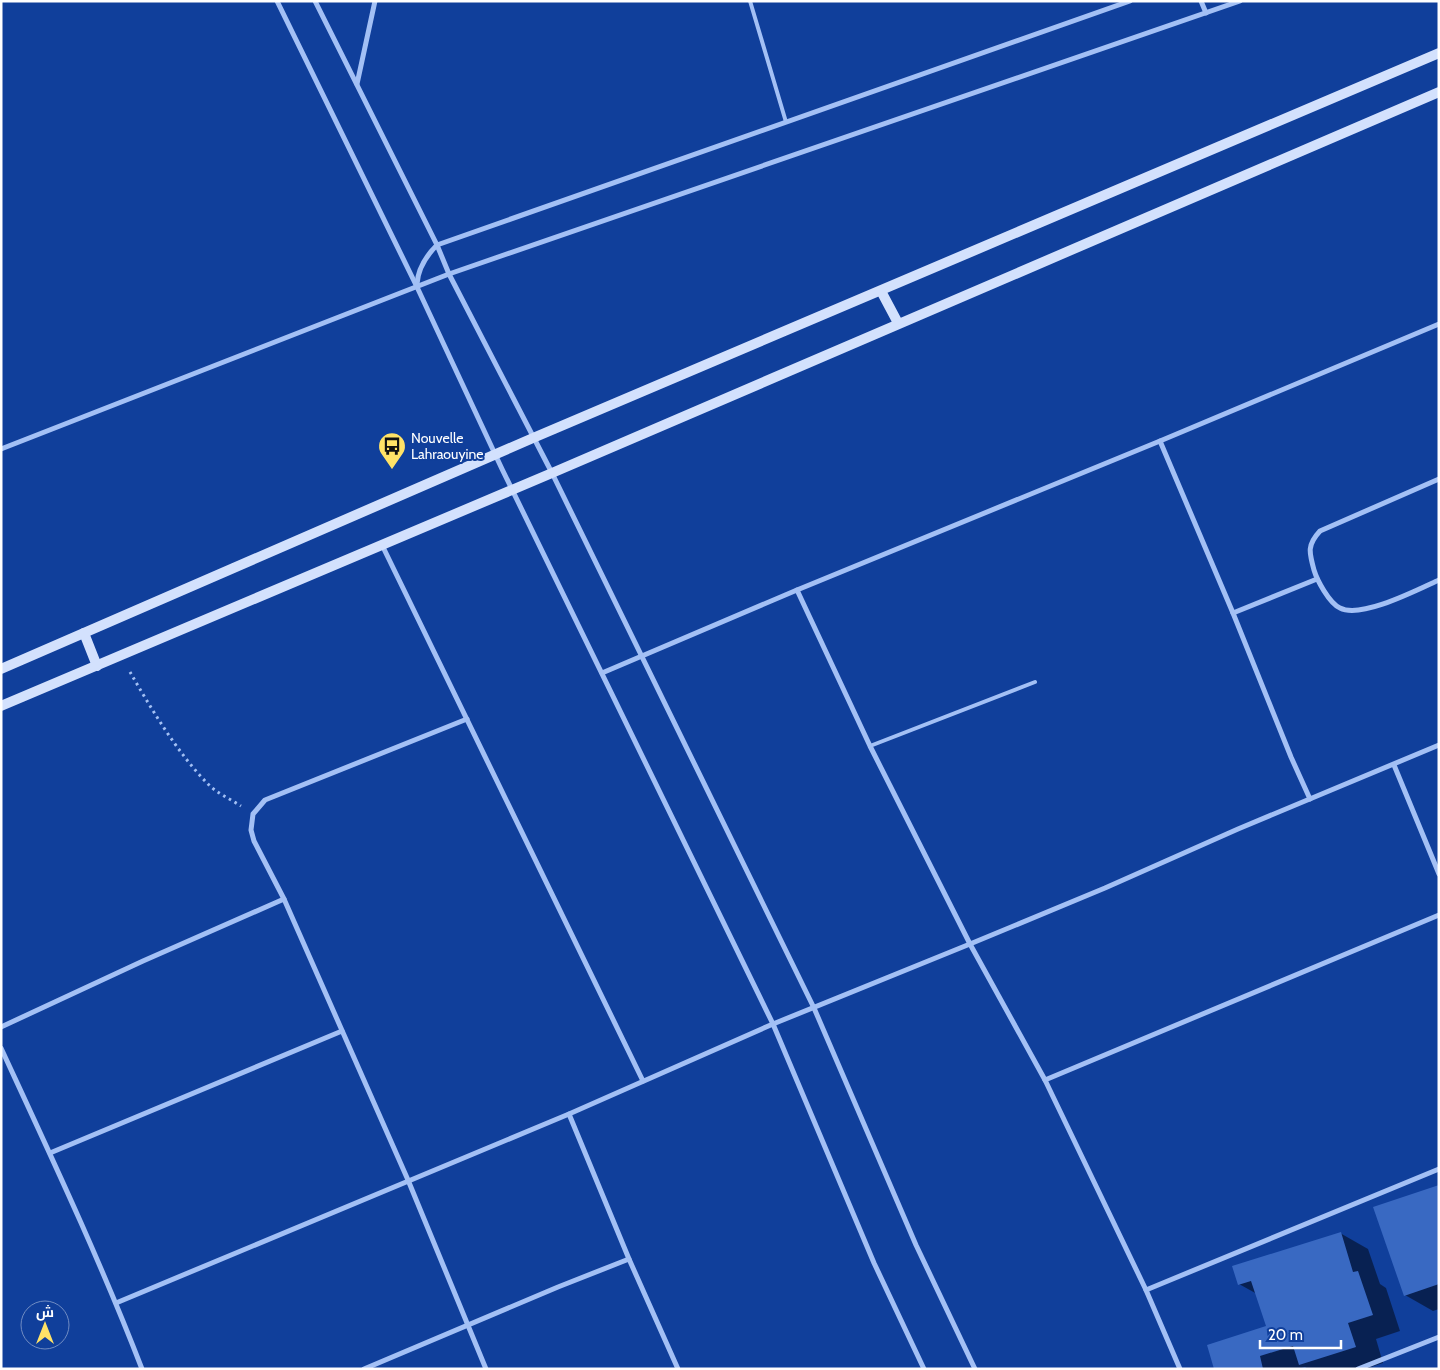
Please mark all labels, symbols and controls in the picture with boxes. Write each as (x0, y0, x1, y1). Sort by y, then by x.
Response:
place label: Nouvelle Lahraouyine (411, 429, 483, 463)
bus stop icon: Nouvelle Lahraouyine (377, 431, 407, 470)
north arrow (20, 1300, 70, 1350)
text: ش (36, 1303, 54, 1321)
scale bar (1260, 1318, 1341, 1350)
text: 20 m (1268, 1326, 1303, 1344)

